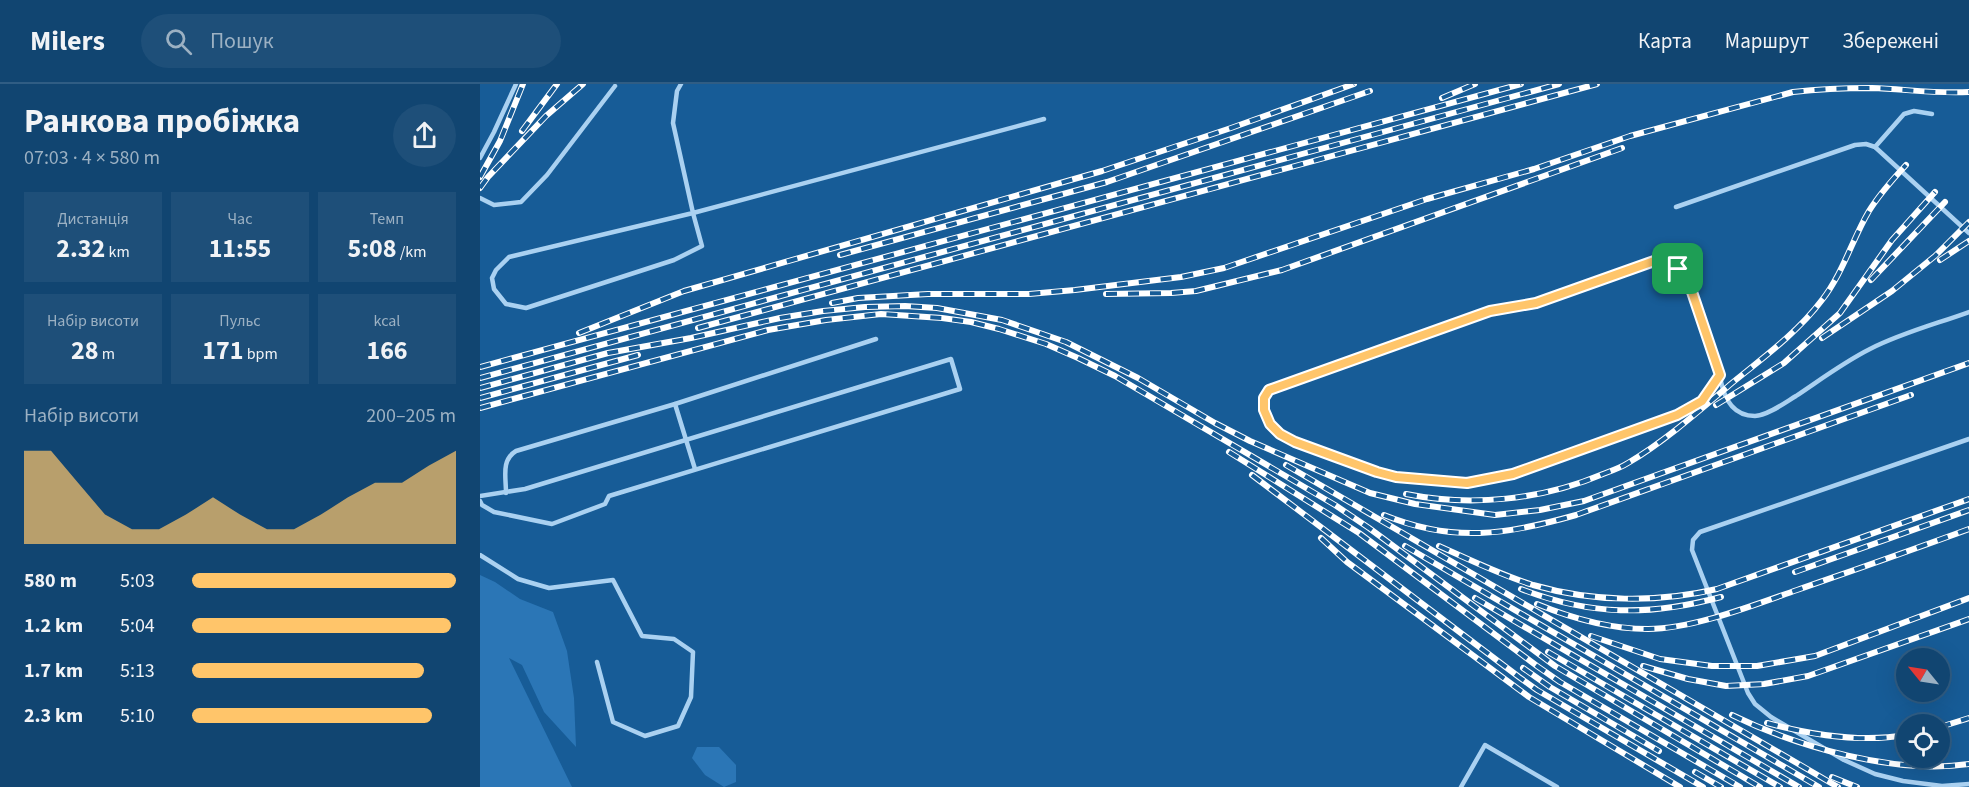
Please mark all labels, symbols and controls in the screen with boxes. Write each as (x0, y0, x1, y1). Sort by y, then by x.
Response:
search box (141, 14, 561, 68)
text: Milers (30, 21, 105, 61)
icon: search (162, 25, 195, 58)
text: Пошук (210, 25, 274, 57)
text: Карта (1638, 26, 1692, 56)
text: Маршрут (1725, 26, 1809, 56)
text: Збережені (1842, 26, 1939, 56)
text: Ранкова пробіжка (24, 98, 300, 145)
button: share (393, 104, 456, 167)
text: 07:03 · 4 × 580 m (24, 144, 160, 172)
text: Дистанція (57, 208, 129, 230)
text: Час (228, 208, 252, 230)
text: Темп (370, 208, 404, 230)
text: 2.32 (56, 230, 105, 267)
text: 11:55 (209, 230, 271, 267)
text: 5:08 (348, 230, 397, 267)
text: km (105, 241, 130, 263)
text: /km (397, 241, 426, 263)
pin (1652, 243, 1703, 294)
icon: arrive (1661, 252, 1694, 285)
text: Набір висоти (47, 310, 139, 332)
text: Пульс (219, 310, 261, 332)
text: kcal (374, 310, 400, 332)
text: 28 (71, 332, 99, 369)
text: 171 (202, 332, 243, 369)
text: 166 (366, 332, 408, 369)
text: m (99, 343, 115, 365)
text: bpm (243, 343, 278, 365)
text: Набір висоти (24, 402, 139, 430)
text: 200–205 m (366, 402, 456, 430)
text: 580 m (24, 567, 77, 595)
text: 5:03 (120, 567, 155, 595)
text: 1.2 km (24, 612, 83, 640)
text: 5:04 (120, 612, 155, 640)
north arrow (1896, 648, 1950, 702)
map controls (1896, 648, 1950, 768)
text: 1.7 km (24, 657, 83, 685)
text: 5:13 (120, 657, 155, 685)
text: 2.3 km (24, 702, 83, 730)
text: 5:10 (120, 702, 155, 730)
button: locate (1896, 714, 1950, 768)

